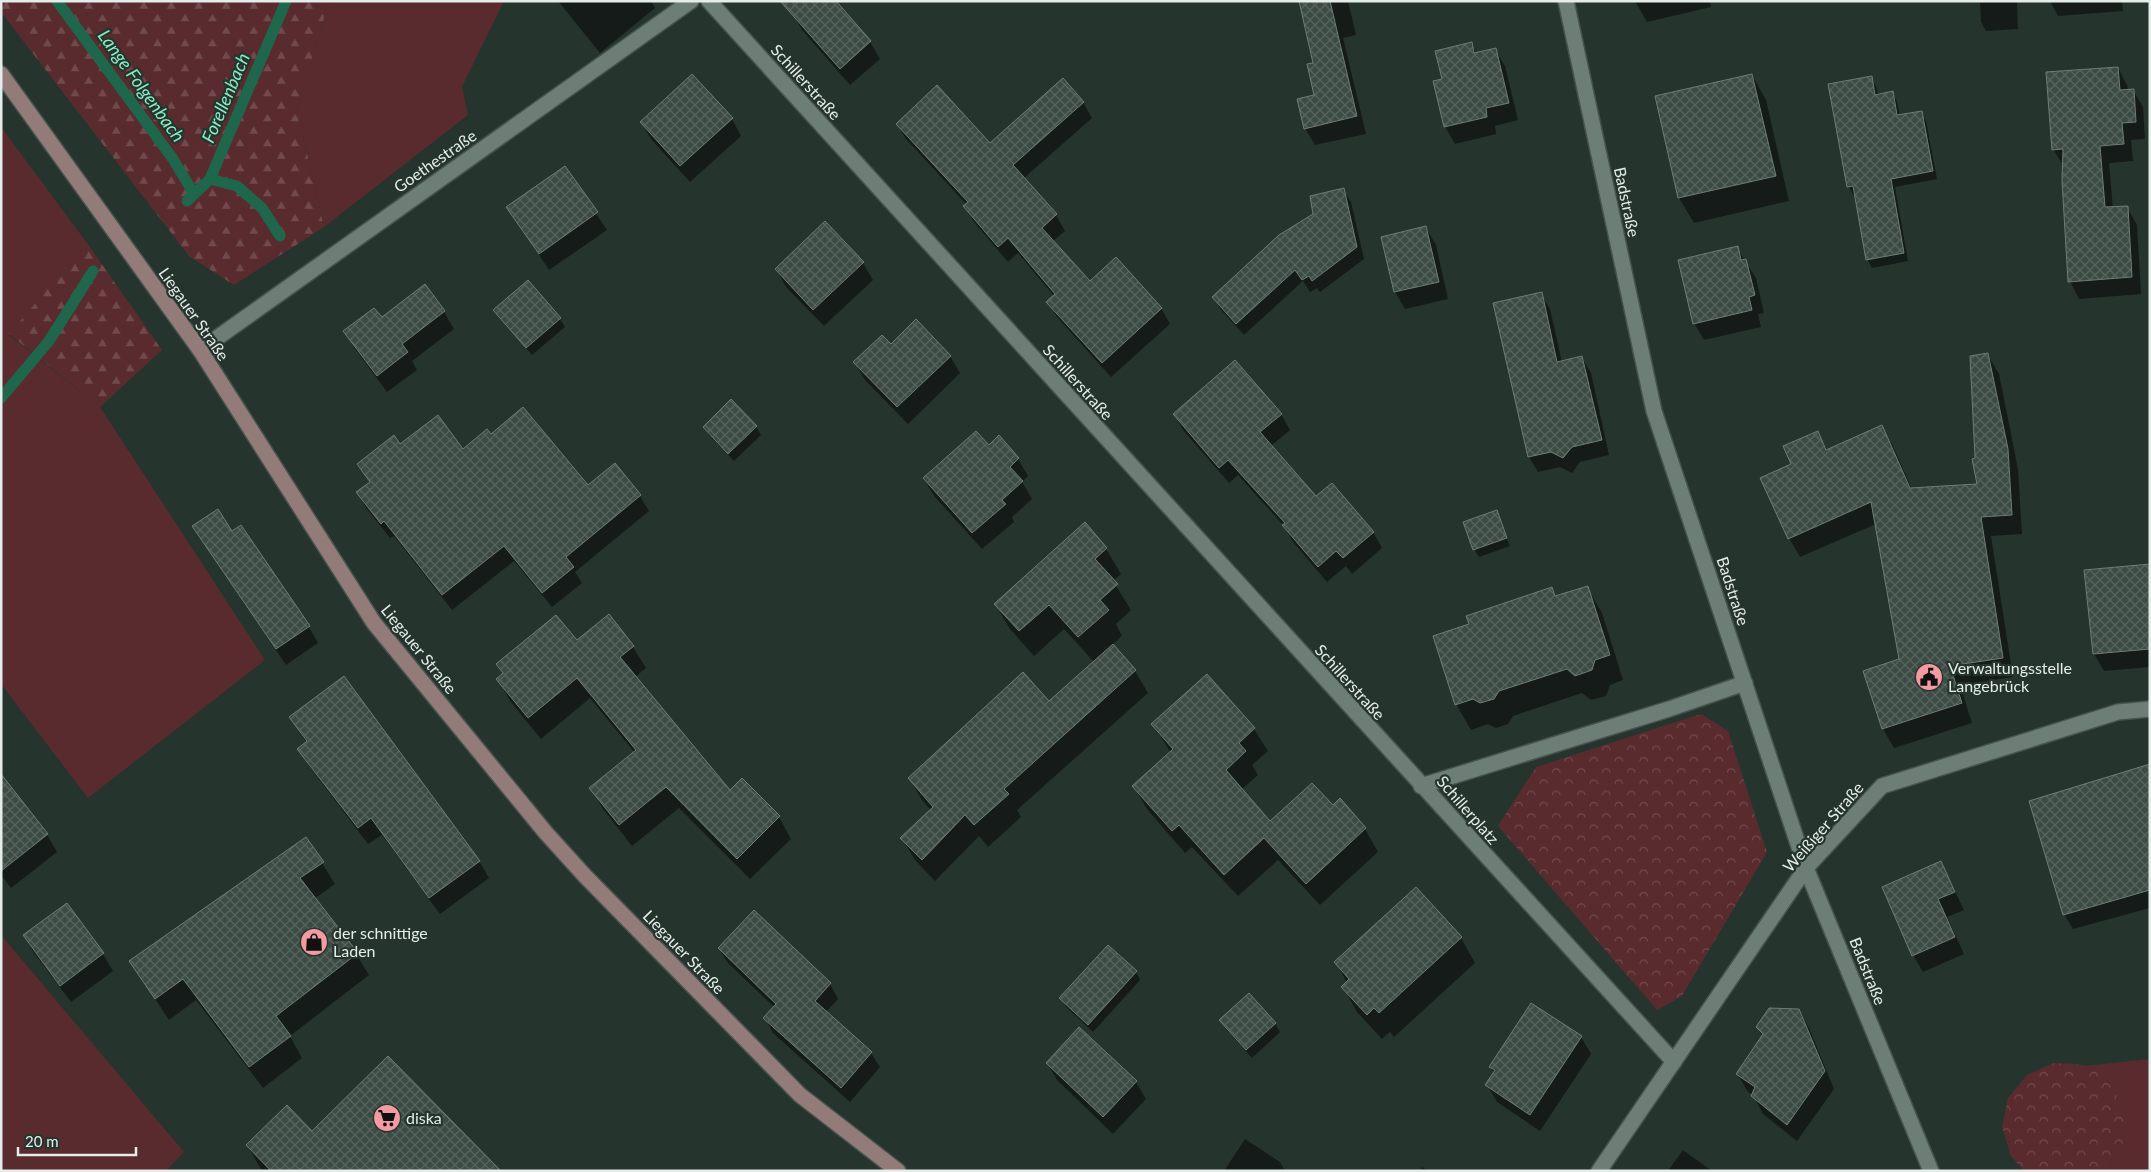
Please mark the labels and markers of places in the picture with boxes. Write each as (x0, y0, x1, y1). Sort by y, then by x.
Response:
place label: Verwaltungsstelle Langebrück (1948, 658, 2072, 695)
public building icon: Verwaltungsstelle Langebrück (1914, 662, 1944, 692)
place label: der schnittige Laden (333, 923, 428, 960)
shop icon: der schnittige Laden (299, 927, 329, 957)
supermarket icon: diska (372, 1103, 402, 1133)
place label: diska (406, 1108, 442, 1127)

